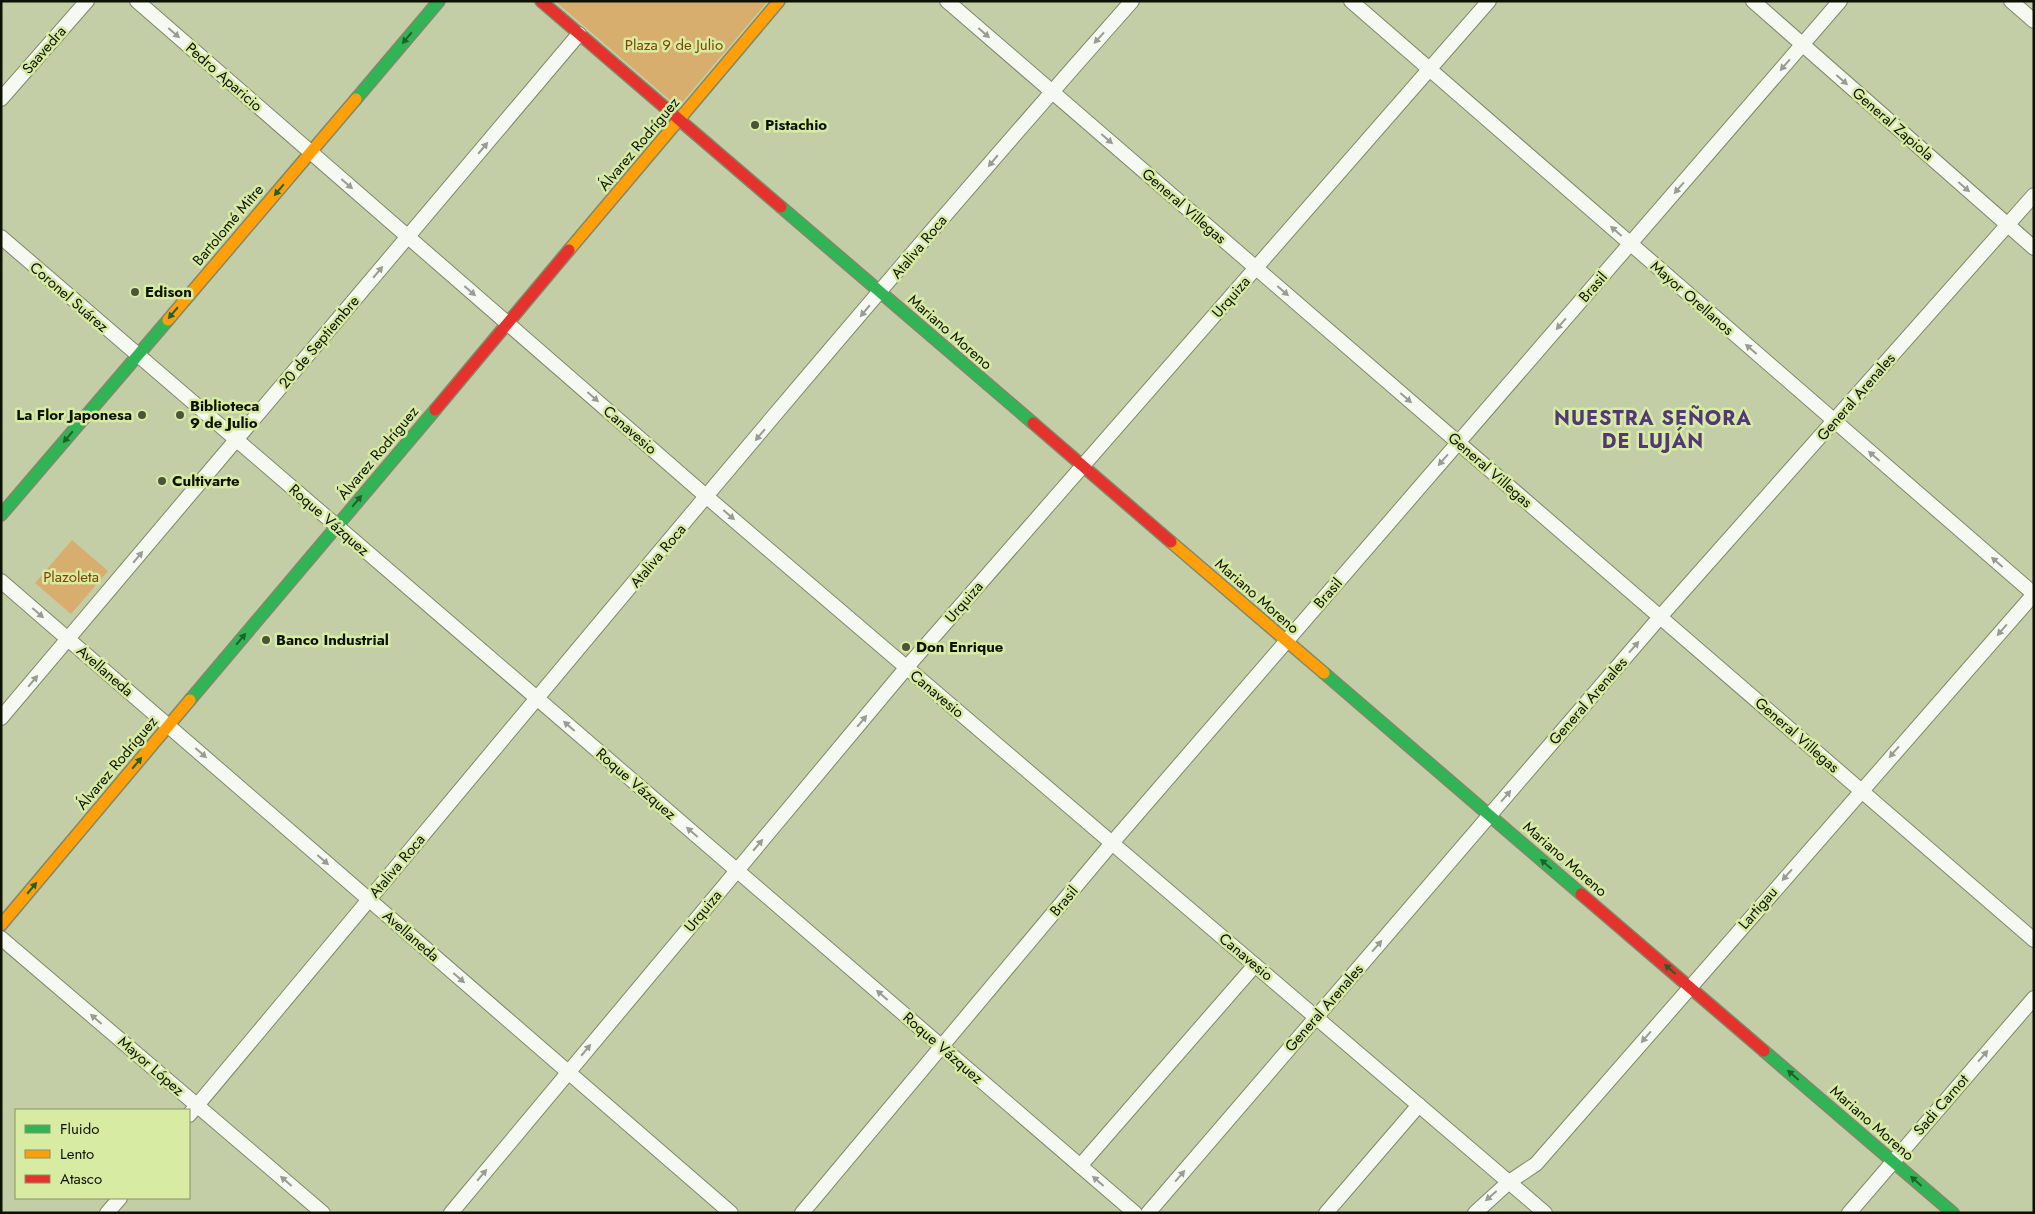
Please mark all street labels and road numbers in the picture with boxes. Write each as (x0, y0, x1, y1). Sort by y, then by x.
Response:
street label: Saavedra (17, 21, 71, 79)
street label: Pedro Aparicio (181, 37, 267, 117)
street label: General Zapiola (1847, 82, 1939, 166)
street label: Álvarez Rodríguez (593, 92, 685, 196)
street label: General Villegas (1137, 163, 1231, 249)
street label: Bartolomé Mitre (187, 179, 269, 271)
street label: Ataliva Roca (886, 210, 952, 284)
street label: Mayor Orellanos (1645, 256, 1739, 340)
street label: Coronel Suárez (25, 257, 113, 337)
street label: Brasil (1573, 267, 1613, 307)
street label: Urquiza (1207, 271, 1255, 323)
street label: Mariano Moreno (903, 289, 997, 375)
street label: 20 de Septiembre (273, 291, 365, 393)
street label: General Arenales (1812, 348, 1900, 446)
street label: Canavesio (598, 400, 662, 460)
street label: Álvarez Rodríguez (332, 401, 424, 505)
street label: General Villegas (1443, 427, 1537, 513)
street label: Roque Vázquez (284, 479, 374, 561)
street label: Ataliva Roca (625, 519, 691, 593)
street label: Mariano Moreno (1210, 553, 1304, 639)
street label: Brasil (1308, 573, 1348, 613)
street label: Urquiza (940, 576, 988, 628)
street label: Avellaneda (72, 640, 138, 702)
street label: General Arenales (1544, 652, 1632, 750)
street label: Canavesio (905, 665, 969, 723)
street label: General Villegas (1750, 692, 1844, 778)
street label: Álvarez Rodríguez (71, 711, 163, 815)
street label: Roque Vázquez (591, 743, 681, 825)
street label: Mariano Moreno (1518, 816, 1612, 902)
street label: Ataliva Roca (364, 829, 430, 903)
street label: Brasil (1045, 881, 1083, 921)
street label: Lartigau (1733, 882, 1783, 934)
street label: Urquiza (679, 885, 727, 937)
street label: Avellaneda (378, 905, 444, 967)
street label: Canavesio (1214, 928, 1278, 986)
street label: General Arenales (1280, 959, 1368, 1057)
street label: Roque Vázquez (898, 1007, 988, 1089)
street label: Mayor López (113, 1031, 189, 1101)
street label: Sadi Carnot (1908, 1069, 1974, 1140)
street label: Mariano Moreno (1825, 1080, 1919, 1166)

